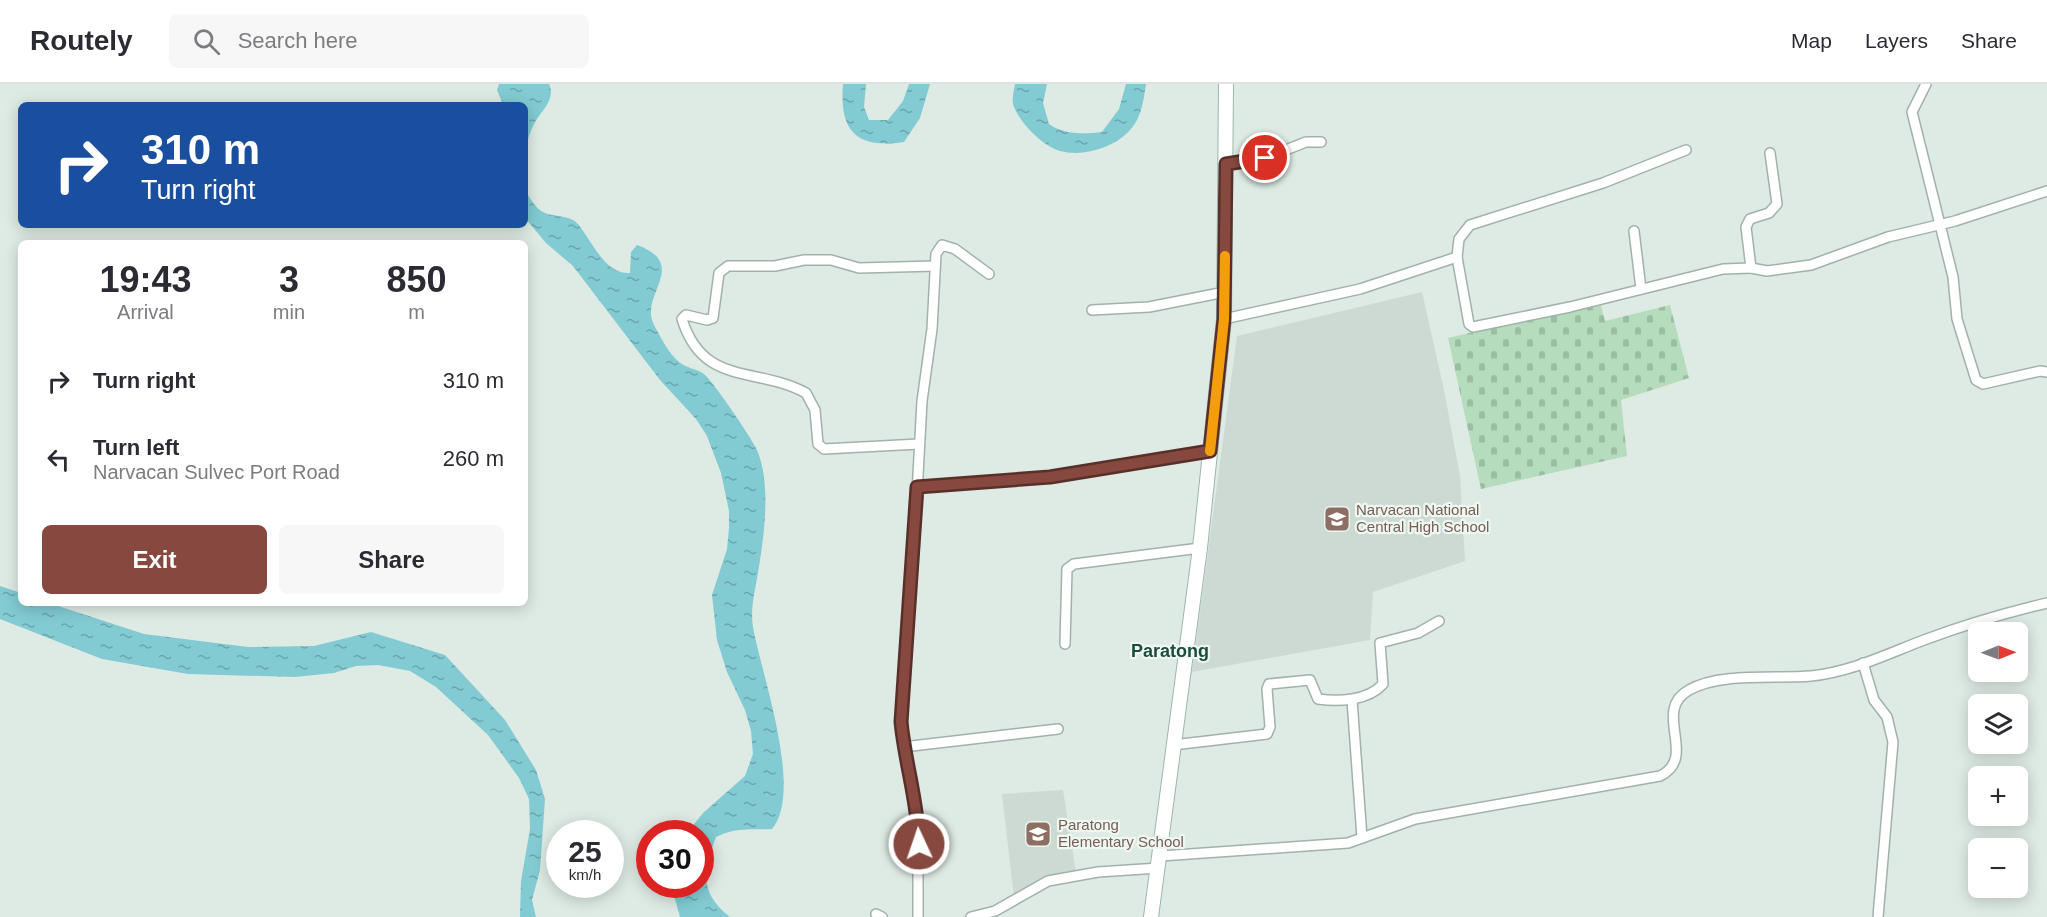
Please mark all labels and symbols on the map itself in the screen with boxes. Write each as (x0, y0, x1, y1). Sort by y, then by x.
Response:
pin (1239, 132, 1290, 183)
place label: Narvacan National Central High School (1356, 501, 1489, 535)
school or university icon: Narvacan National Central High School (1322, 504, 1352, 534)
north arrow (1968, 622, 2028, 682)
district label: Paratong (1131, 641, 1209, 661)
position arrow (887, 812, 951, 876)
place label: Paratong Elementary School (1058, 816, 1184, 850)
school or university icon: Paratong Elementary School (1023, 819, 1053, 849)
speed limit sign: 30 (636, 820, 714, 898)

